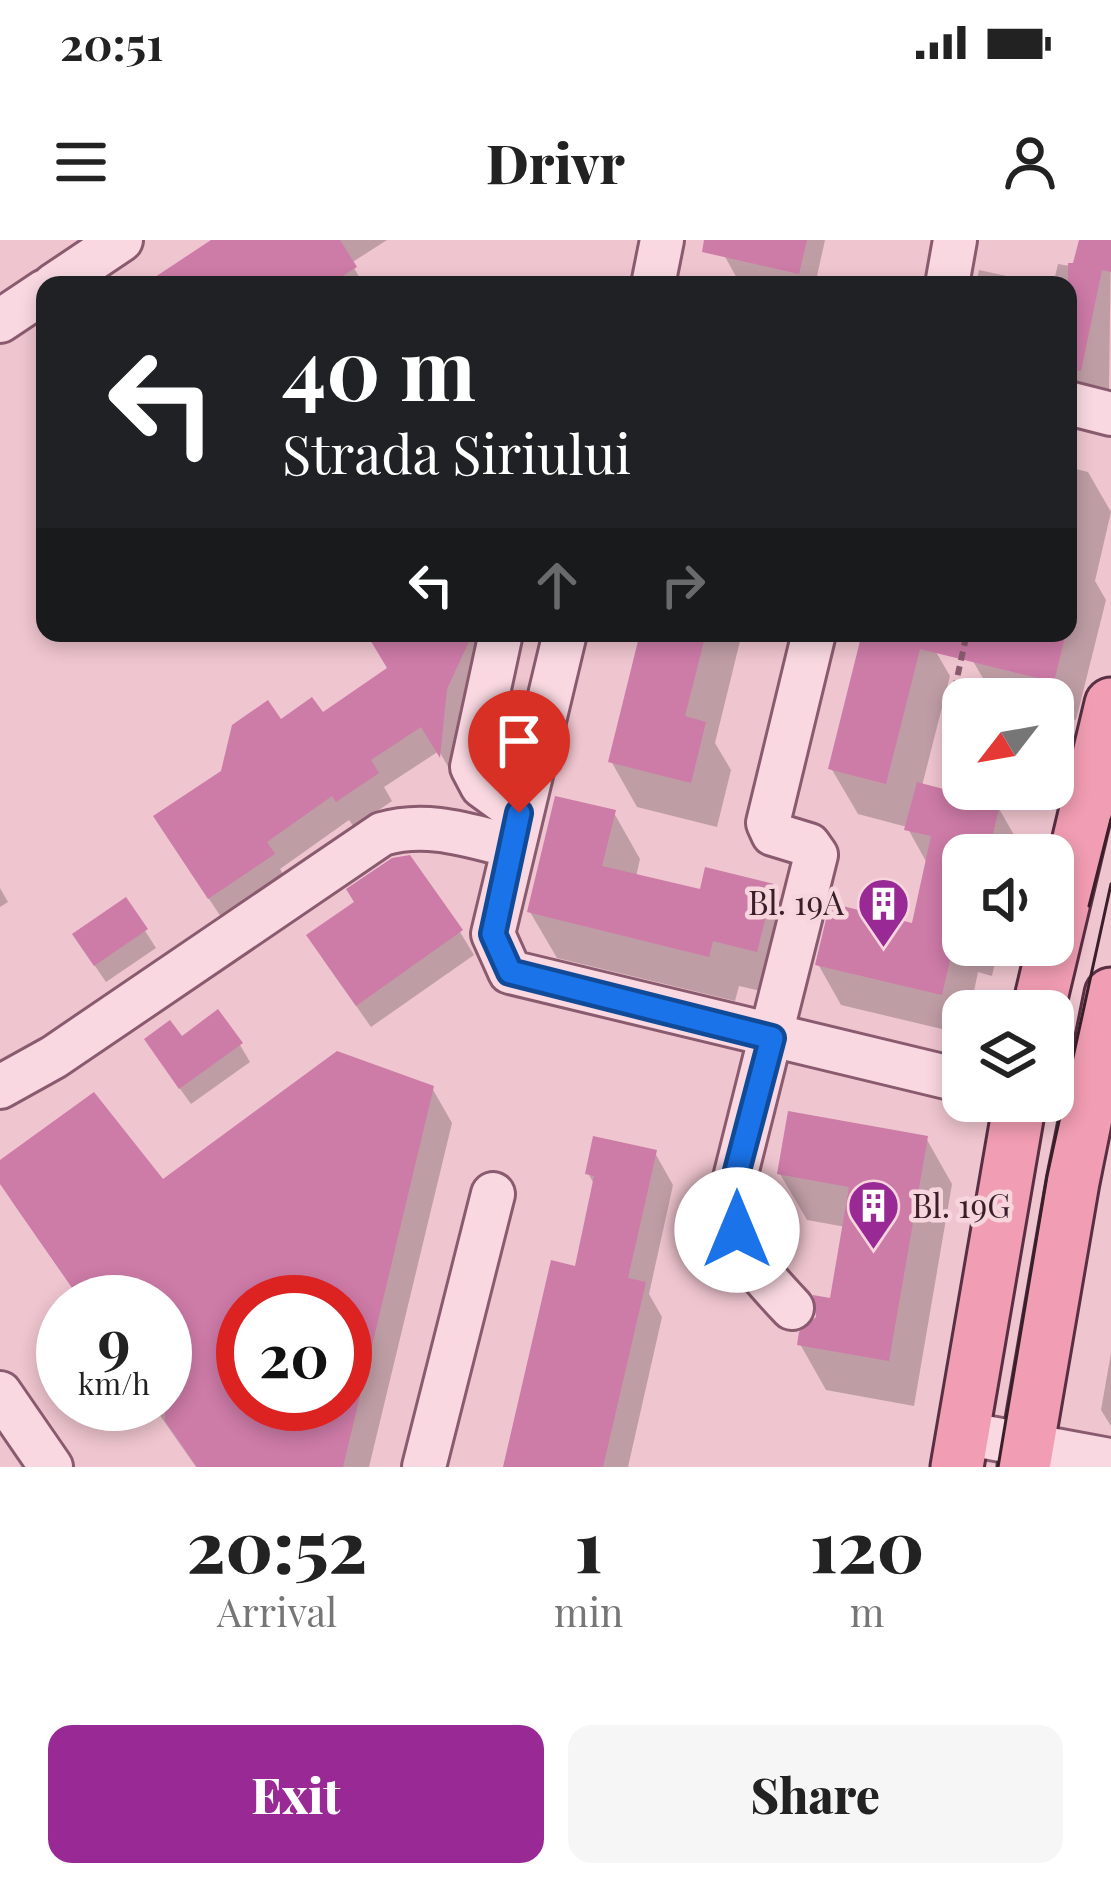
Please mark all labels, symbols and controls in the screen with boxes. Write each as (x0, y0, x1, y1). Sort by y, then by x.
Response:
text: 20:51 (60, 12, 164, 72)
text: Drivr (486, 126, 625, 198)
icon: menu (48, 129, 114, 195)
icon: person (997, 129, 1063, 195)
text: 40 m (282, 310, 476, 422)
icon: left (84, 324, 240, 480)
text: Strada Siriului (282, 417, 631, 489)
icon: left (398, 552, 464, 618)
icon: ahead (524, 552, 590, 618)
icon: right (650, 552, 716, 618)
north arrow (942, 678, 1074, 810)
map controls (942, 678, 1074, 1122)
pin (468, 690, 570, 813)
icon: arrive (486, 708, 552, 774)
button: sound (942, 834, 1074, 966)
building icon: Bl. 19A (855, 875, 911, 949)
place label: Bl. 19A (748, 879, 844, 923)
button: layers (942, 990, 1074, 1122)
position arrow (674, 1167, 800, 1293)
building icon: Bl. 19G (845, 1178, 901, 1252)
place label: Bl. 19G (912, 1182, 1010, 1226)
speed limit sign: 20 (216, 1275, 372, 1431)
text: 9 (97, 1298, 131, 1378)
text: km/h (78, 1363, 150, 1403)
text: 20:52 (187, 1495, 367, 1591)
text: 1 (575, 1495, 603, 1591)
text: 120 (810, 1495, 924, 1591)
text: Arrival (217, 1585, 337, 1637)
text: min (554, 1585, 623, 1637)
text: m (850, 1585, 885, 1637)
button: Exit (48, 1725, 544, 1863)
button: Share (568, 1725, 1063, 1863)

